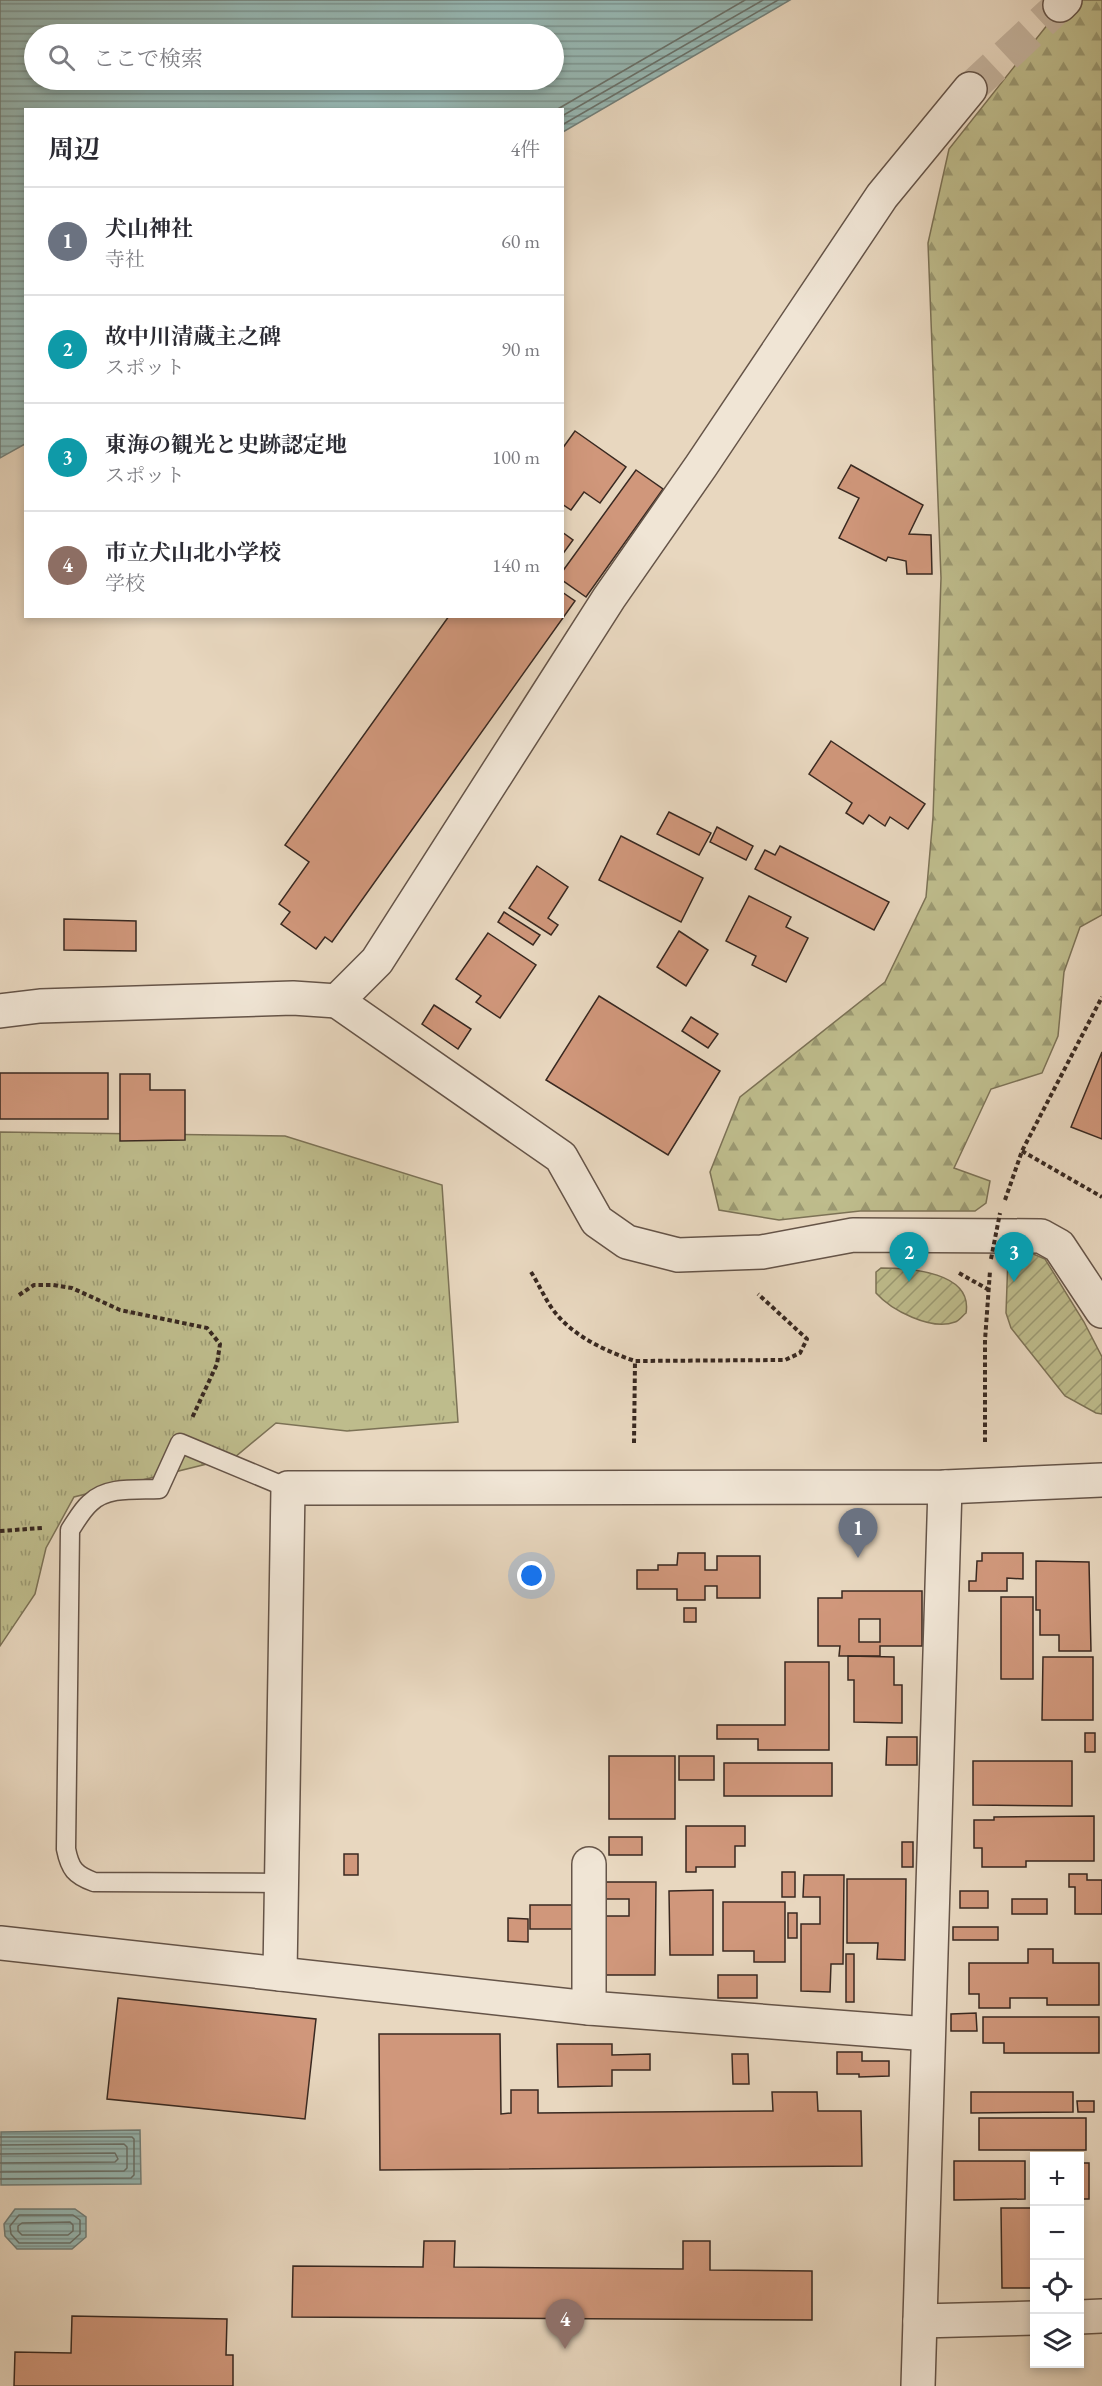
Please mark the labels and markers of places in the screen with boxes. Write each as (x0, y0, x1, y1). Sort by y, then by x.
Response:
pin: 2 (890, 1232, 928, 1282)
pin: 3 (994, 1232, 1034, 1282)
pin: 1 (838, 1508, 878, 1558)
pin: 4 (546, 2300, 584, 2349)

